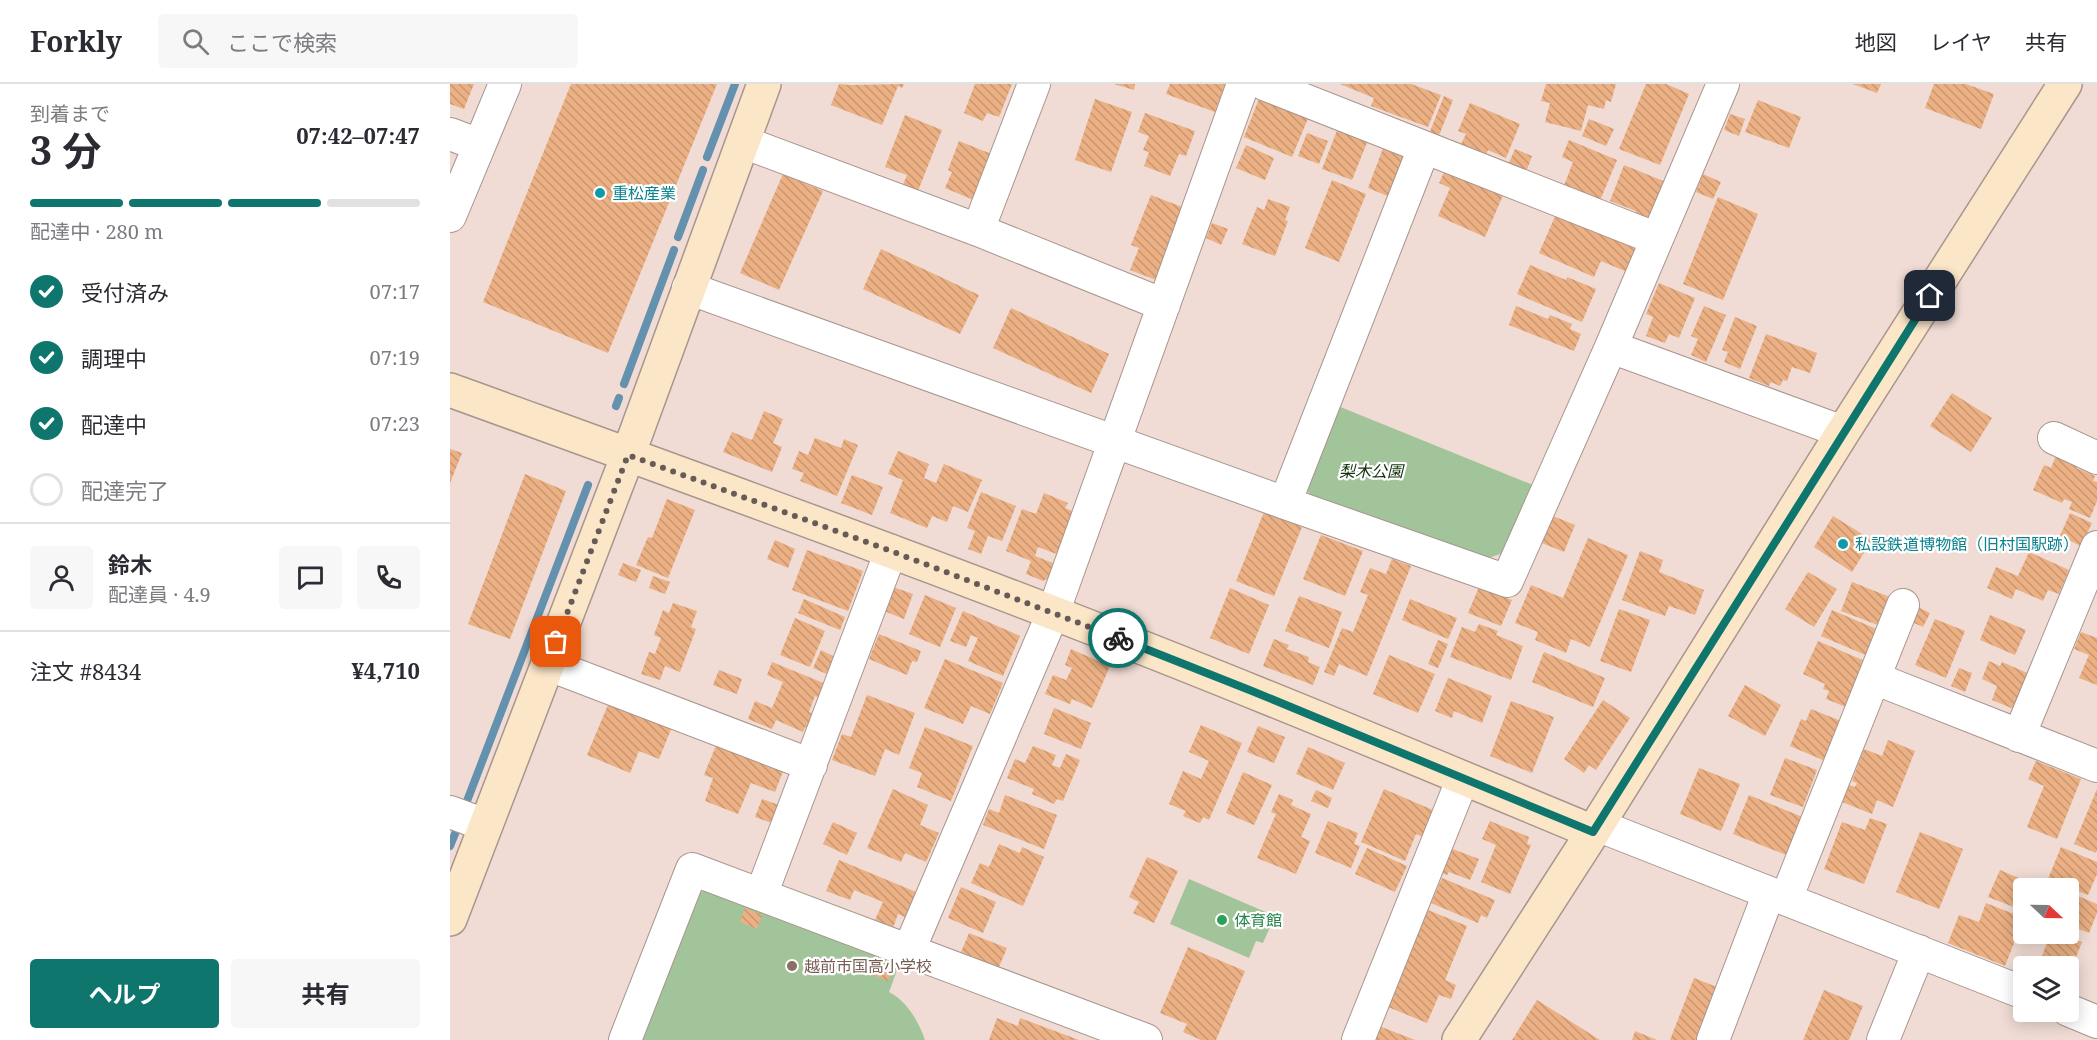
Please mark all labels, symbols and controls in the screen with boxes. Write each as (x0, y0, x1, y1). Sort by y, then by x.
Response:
search box (158, 14, 578, 68)
text: Forkly (30, 22, 122, 60)
icon: search (179, 25, 212, 58)
text: ここで検索 (227, 27, 337, 57)
text: 地図 (1855, 28, 1897, 56)
text: レイヤ (1930, 28, 1992, 56)
text: 共有 (2025, 28, 2067, 56)
text: 到着まで (30, 100, 110, 127)
text: 07:42–07:47 (296, 120, 420, 150)
text: 3 分 (30, 123, 101, 176)
place label: 重松産業 (612, 182, 676, 204)
marker: 重松産業 (593, 186, 607, 200)
text: 配達中 · 280 m (30, 218, 163, 245)
pin (1904, 270, 1955, 321)
icon: check (30, 275, 63, 308)
text: 受付済み (81, 277, 169, 307)
text: 07:17 (370, 278, 420, 305)
icon: home (1913, 279, 1946, 312)
icon: check (30, 341, 63, 374)
text: 調理中 (81, 343, 147, 373)
text: 07:19 (370, 344, 420, 371)
icon: check (30, 407, 63, 440)
text: 配達中 (81, 409, 147, 439)
text: 07:23 (370, 410, 420, 437)
park label: 梨木公園 (1339, 460, 1405, 482)
text: 配達完了 (81, 475, 169, 505)
place label: 私設鉄道博物館（旧村国駅跡） (1855, 533, 2079, 555)
marker: 私設鉄道博物館（旧村国駅跡） (1836, 537, 1850, 551)
button: person (30, 546, 93, 609)
button: chat (279, 546, 342, 609)
button: phone (357, 546, 420, 609)
text: 鈴木 (108, 549, 152, 579)
text: 配達員 · 4.9 (108, 581, 211, 608)
courier (1088, 608, 1148, 668)
pin (530, 616, 581, 667)
icon: bike (1102, 622, 1135, 655)
icon: bag (539, 625, 572, 658)
text: ¥4,710 (351, 655, 420, 685)
text: 注文 #8434 (30, 656, 141, 686)
north arrow (2013, 878, 2079, 944)
map controls (2013, 878, 2079, 1022)
place label: 体育館 (1234, 909, 1282, 931)
marker: 体育館 (1215, 913, 1229, 927)
place label: 越前市国高小学校 (804, 955, 932, 977)
button: layers (2013, 956, 2079, 1022)
button: ヘルプ (30, 959, 219, 1028)
button: 共有 (231, 959, 420, 1028)
marker: 越前市国高小学校 (785, 959, 799, 973)

